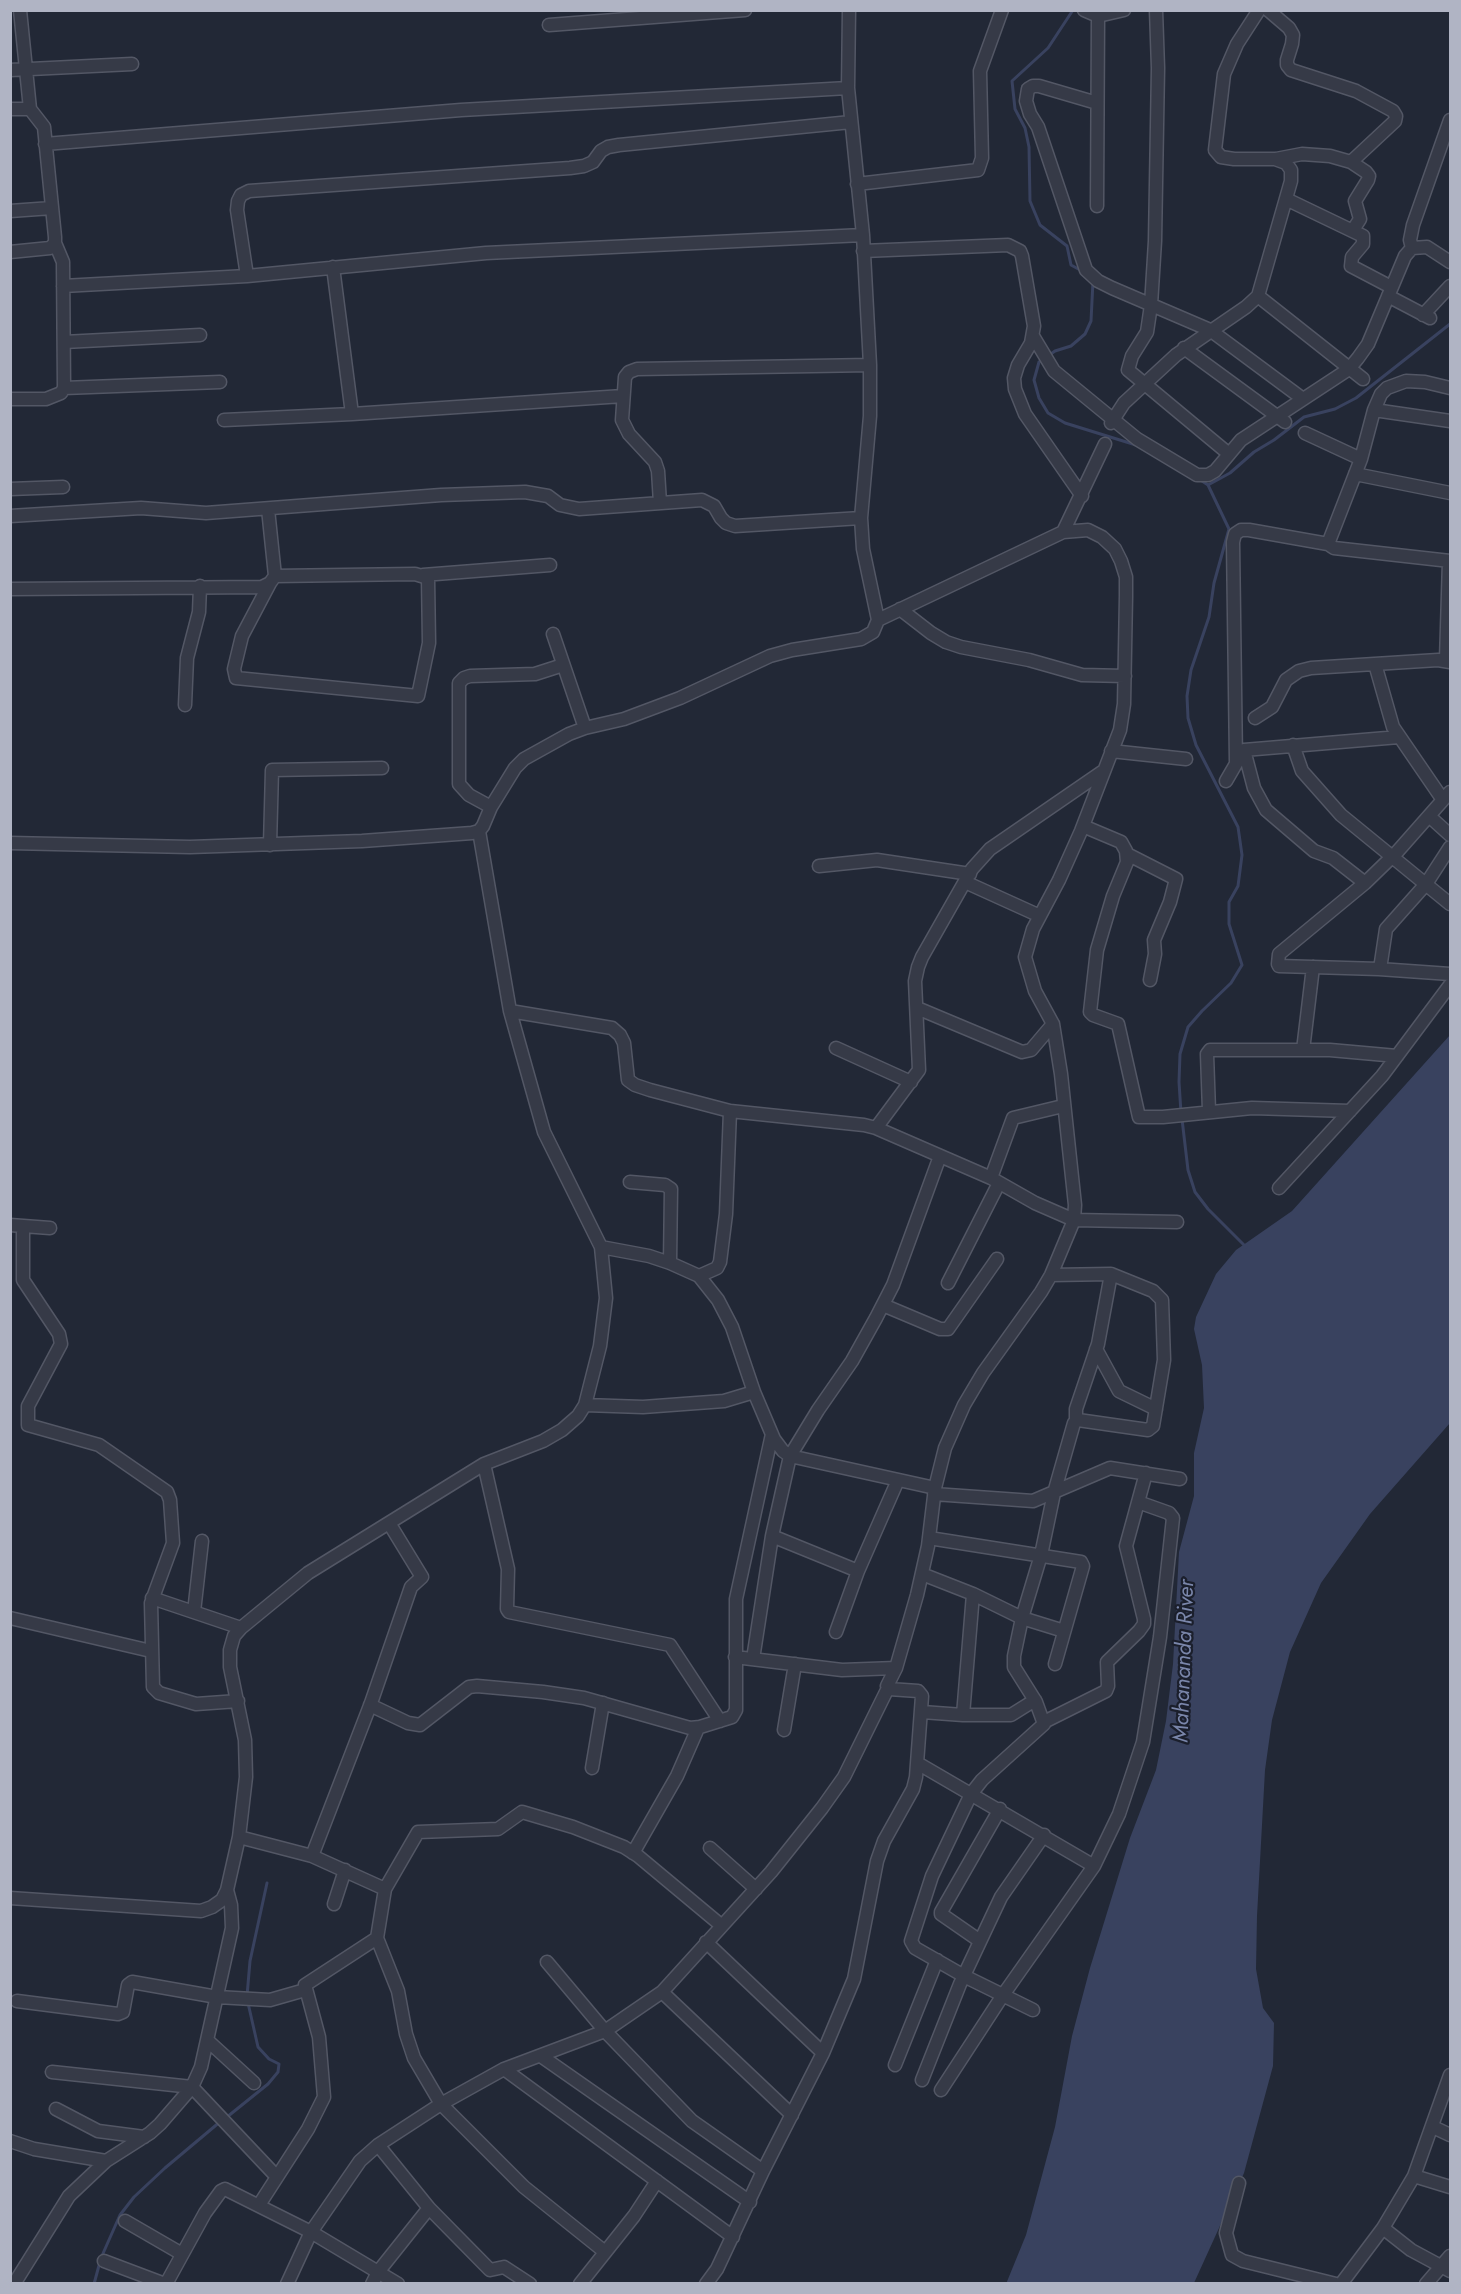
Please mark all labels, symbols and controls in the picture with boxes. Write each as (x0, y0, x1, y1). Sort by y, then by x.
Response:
water label: Mahananda River (1169, 1579, 1201, 1743)

